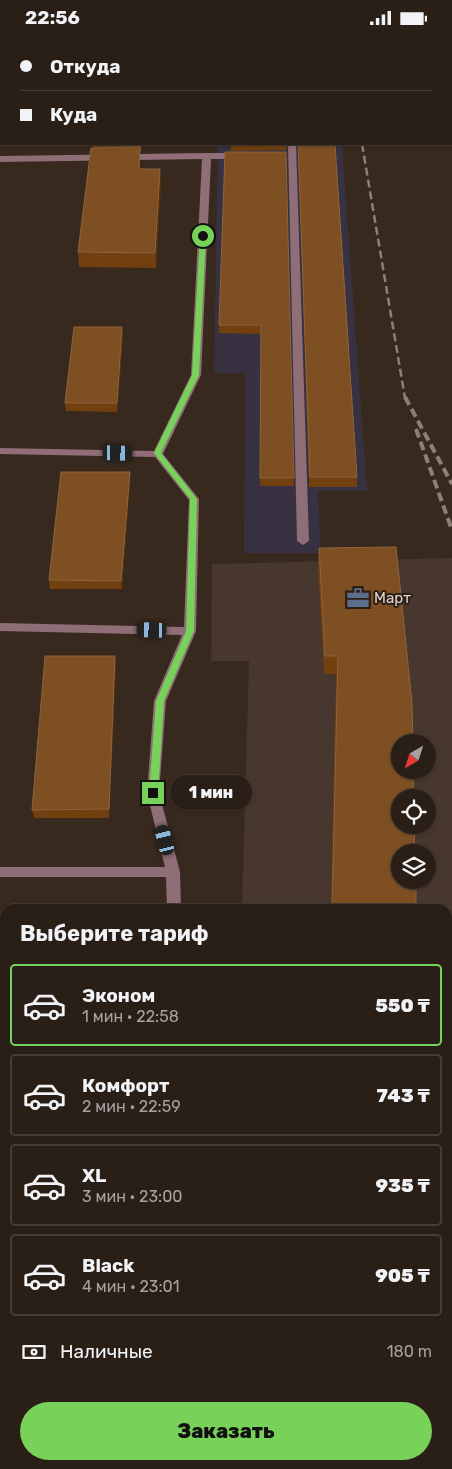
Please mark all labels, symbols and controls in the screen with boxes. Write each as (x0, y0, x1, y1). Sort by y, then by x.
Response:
text: 22:56 (25, 6, 80, 29)
text: Откуда (50, 55, 120, 78)
text: Куда (50, 103, 97, 126)
route start (192, 225, 214, 247)
car (102, 445, 133, 461)
office icon: Март (345, 585, 371, 611)
place label: Март (374, 589, 411, 607)
car (136, 622, 167, 638)
north arrow (391, 734, 436, 779)
map controls (391, 734, 436, 889)
callout: 1 мин (170, 775, 253, 811)
route end (142, 782, 164, 804)
text: 1 мин (189, 783, 233, 802)
button: locate (391, 789, 436, 834)
car (154, 824, 175, 856)
button: layers (391, 844, 436, 889)
text: Выберите тариф (20, 920, 209, 947)
icon: car (22, 983, 67, 1028)
text: Эконом (82, 984, 155, 1007)
text: 550 ₸ (375, 994, 430, 1017)
text: 1 мин · 22:58 (82, 1007, 179, 1026)
icon: car (22, 1073, 67, 1118)
text: Комфорт (82, 1074, 169, 1097)
text: 743 ₸ (377, 1084, 430, 1107)
text: 2 мин · 22:59 (82, 1097, 181, 1116)
icon: car (22, 1163, 67, 1208)
text: XL (82, 1164, 106, 1187)
text: 935 ₸ (376, 1174, 430, 1197)
text: 3 мин · 23:00 (82, 1187, 182, 1206)
icon: car (22, 1253, 67, 1298)
text: Black (82, 1254, 134, 1277)
text: 905 ₸ (375, 1264, 430, 1287)
text: 4 мин · 23:01 (82, 1277, 180, 1296)
icon: cash (20, 1338, 48, 1366)
text: Наличные (60, 1340, 153, 1363)
text: 180 m (387, 1342, 432, 1361)
button: Заказать (20, 1402, 432, 1460)

